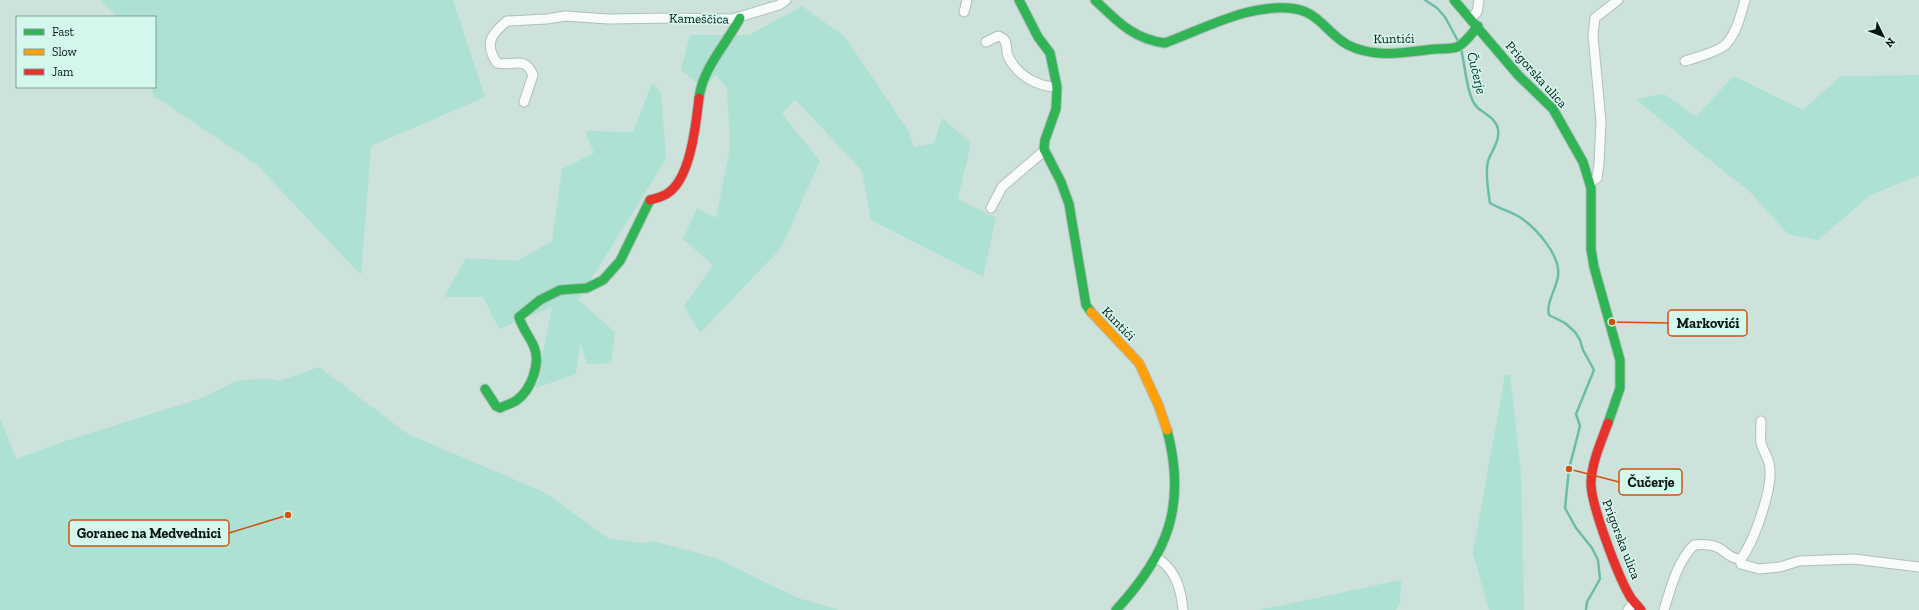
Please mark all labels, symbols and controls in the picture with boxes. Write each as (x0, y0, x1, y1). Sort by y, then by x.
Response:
street label: Kameščica (669, 10, 730, 27)
legend (16, 16, 156, 88)
north arrow (1863, 16, 1903, 56)
text: Fast (52, 25, 75, 39)
street label: Kuntići (1373, 31, 1415, 46)
text: N (1882, 35, 1898, 50)
street label: Prigorska ulica (1503, 38, 1571, 111)
text: Slow (52, 45, 78, 59)
water label: Čučerje (1463, 50, 1490, 96)
text: Jam (52, 65, 74, 79)
street label: Kuntići (1099, 303, 1139, 344)
callout: Markovići (1668, 310, 1747, 336)
text: Markovići (1677, 315, 1739, 332)
callout: Čučerje (1619, 469, 1682, 495)
text: Čučerje (1627, 474, 1675, 491)
street label: Prigorska ulica (1599, 497, 1644, 582)
callout: Goranec na Medvednici (69, 520, 229, 546)
text: Goranec na Medvednici (77, 525, 221, 542)

